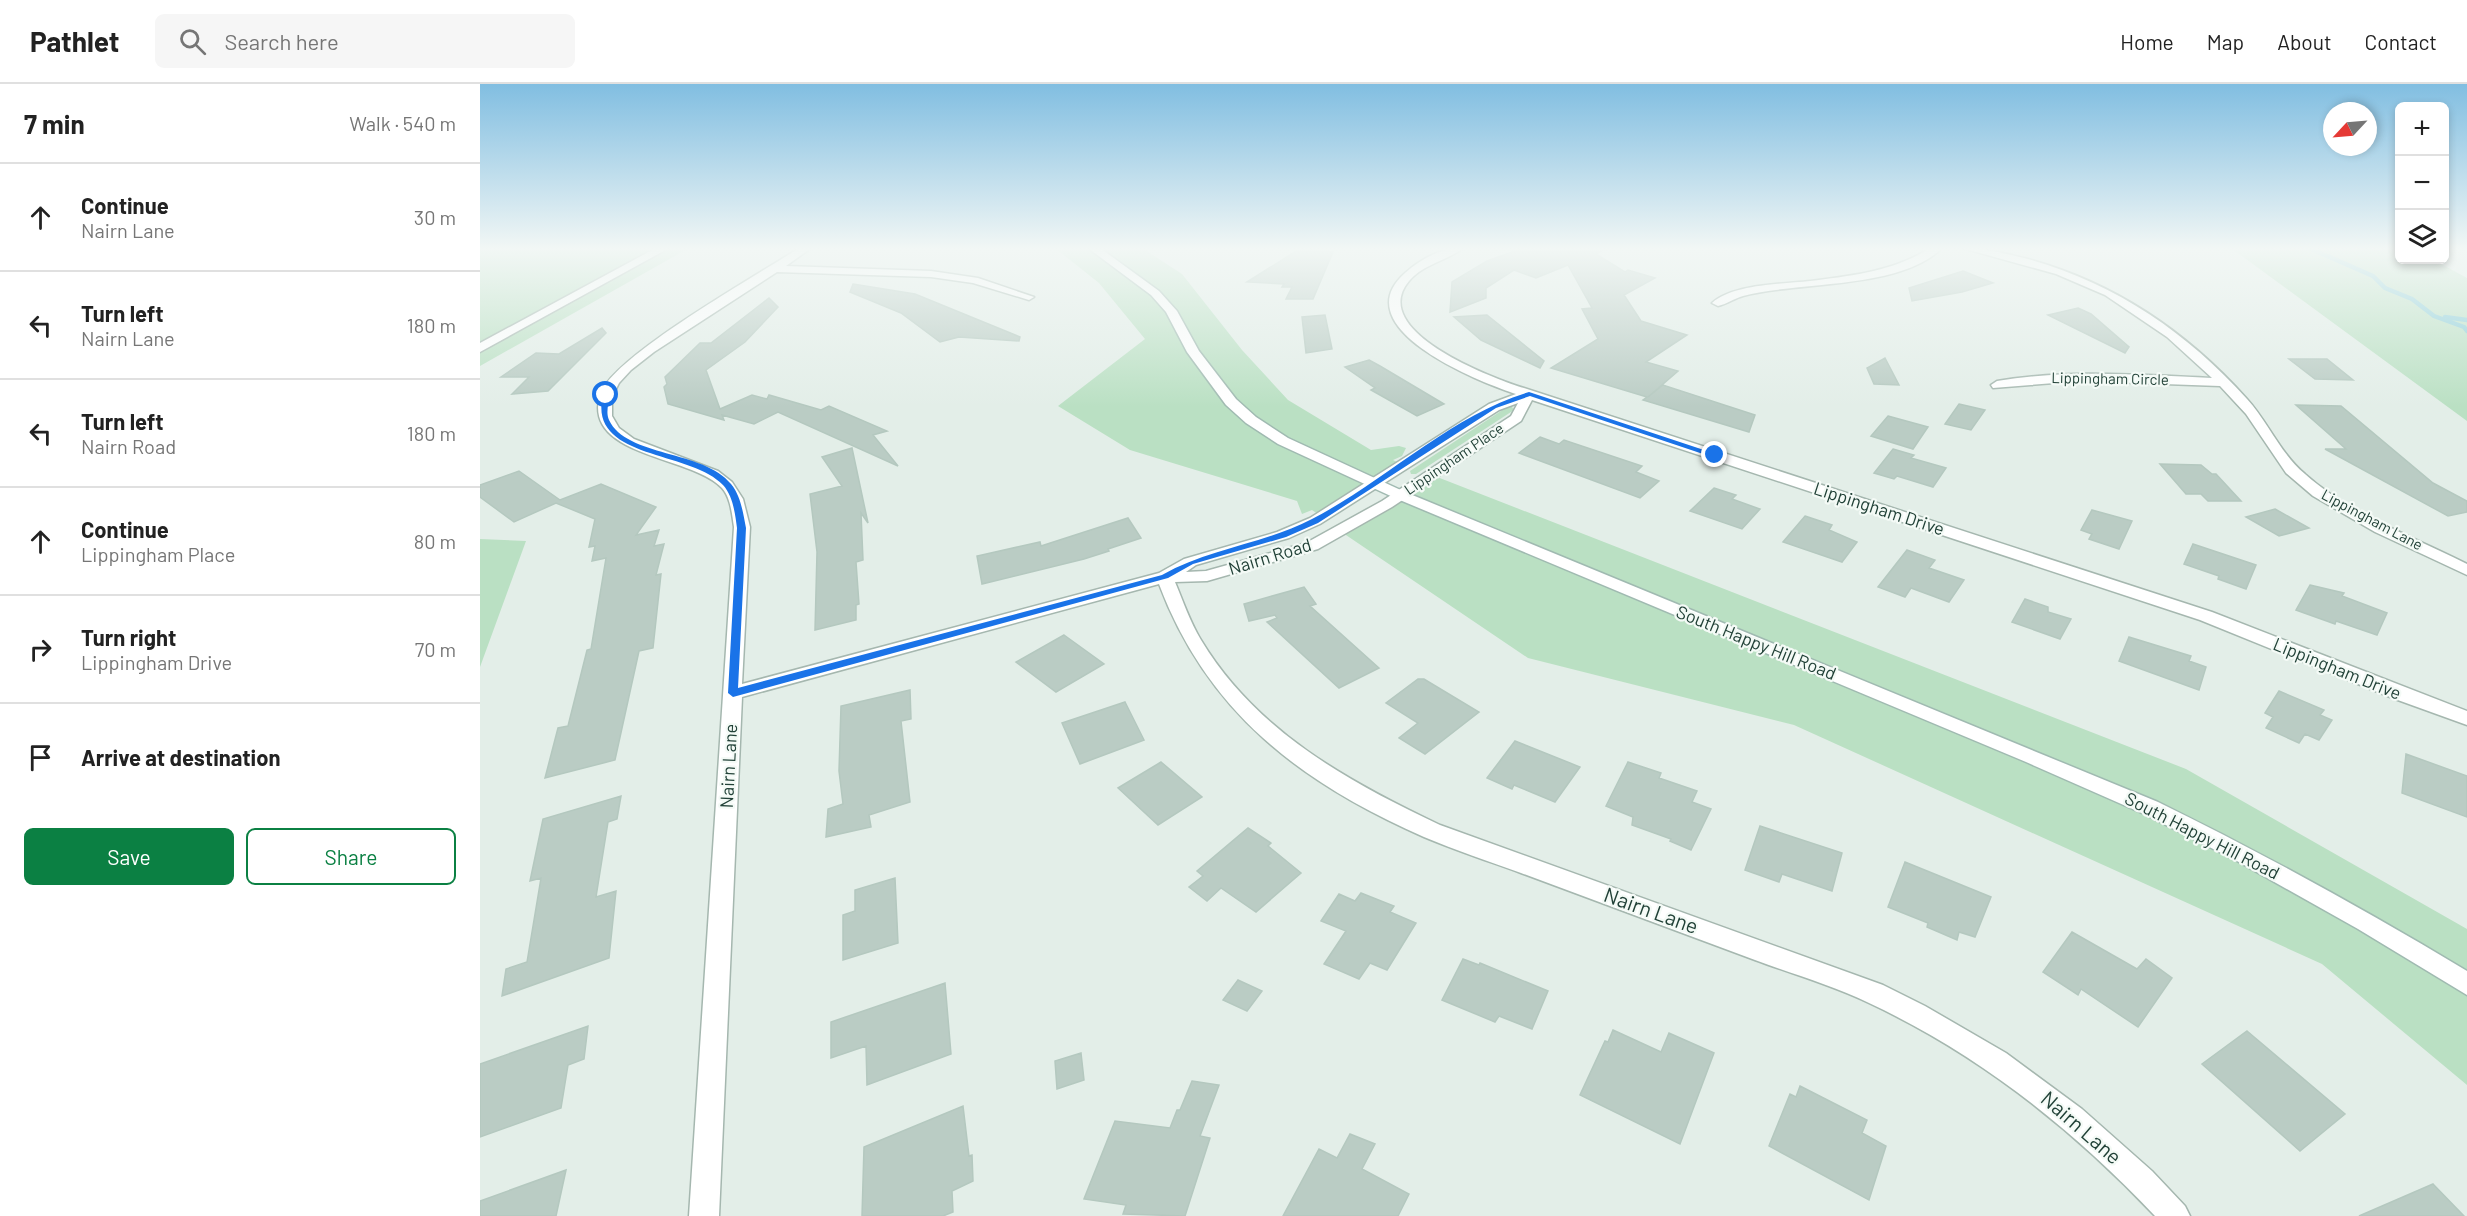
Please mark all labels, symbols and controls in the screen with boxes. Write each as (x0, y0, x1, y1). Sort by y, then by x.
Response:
search box (155, 14, 575, 68)
text: Pathlet (30, 24, 119, 58)
icon: search (176, 25, 209, 58)
text: Search here (224, 28, 339, 54)
text: Home (2120, 29, 2174, 54)
text: Map (2207, 29, 2244, 54)
text: About (2277, 29, 2332, 54)
text: Contact (2365, 29, 2437, 54)
north arrow (2323, 102, 2377, 156)
map controls (2395, 102, 2449, 264)
button: + (2395, 102, 2449, 156)
text: 7 min (24, 108, 85, 139)
text: Walk · 540 m (349, 111, 456, 135)
button: − (2395, 156, 2449, 210)
text: Continue (81, 192, 169, 218)
icon: ahead (24, 201, 57, 234)
text: 30 m (414, 205, 456, 229)
button: layers (2395, 210, 2449, 264)
text: Nairn Lane (81, 218, 175, 242)
text: Turn left (81, 300, 164, 326)
icon: left (24, 309, 57, 342)
text: 180 m (407, 313, 456, 337)
text: Nairn Lane (81, 326, 175, 350)
street label: Lippingham Circle (2051, 368, 2169, 388)
route start (592, 381, 618, 407)
text: Turn left (81, 408, 164, 434)
icon: left (24, 417, 57, 450)
street label: Lippingham Place (1400, 418, 1506, 498)
text: 180 m (407, 421, 456, 445)
text: Nairn Road (81, 434, 176, 458)
route end (1701, 441, 1727, 467)
street label: Lippingham Drive (1811, 477, 1947, 540)
street label: Lippingham Lane (2319, 485, 2426, 553)
text: Continue (81, 516, 169, 542)
icon: ahead (24, 525, 57, 558)
text: 80 m (414, 529, 456, 553)
street label: Nairn Road (1226, 533, 1314, 579)
text: Lippingham Place (81, 542, 235, 566)
street label: South Happy Hill Road (1673, 600, 1840, 684)
text: Turn right (81, 624, 176, 650)
street label: Lippingham Drive (2270, 632, 2405, 704)
icon: right (24, 633, 57, 666)
text: 70 m (415, 637, 456, 661)
text: Lippingham Drive (81, 650, 232, 674)
street label: Nairn Lane (715, 723, 741, 809)
icon: arrive (24, 741, 57, 774)
text: Arrive at destination (81, 744, 280, 770)
street label: South Happy Hill Road (2122, 787, 2283, 884)
button: Save (24, 828, 234, 885)
button: Share (246, 828, 456, 885)
street label: Nairn Lane (1601, 881, 1702, 938)
street label: Nairn Lane (2037, 1085, 2127, 1169)

